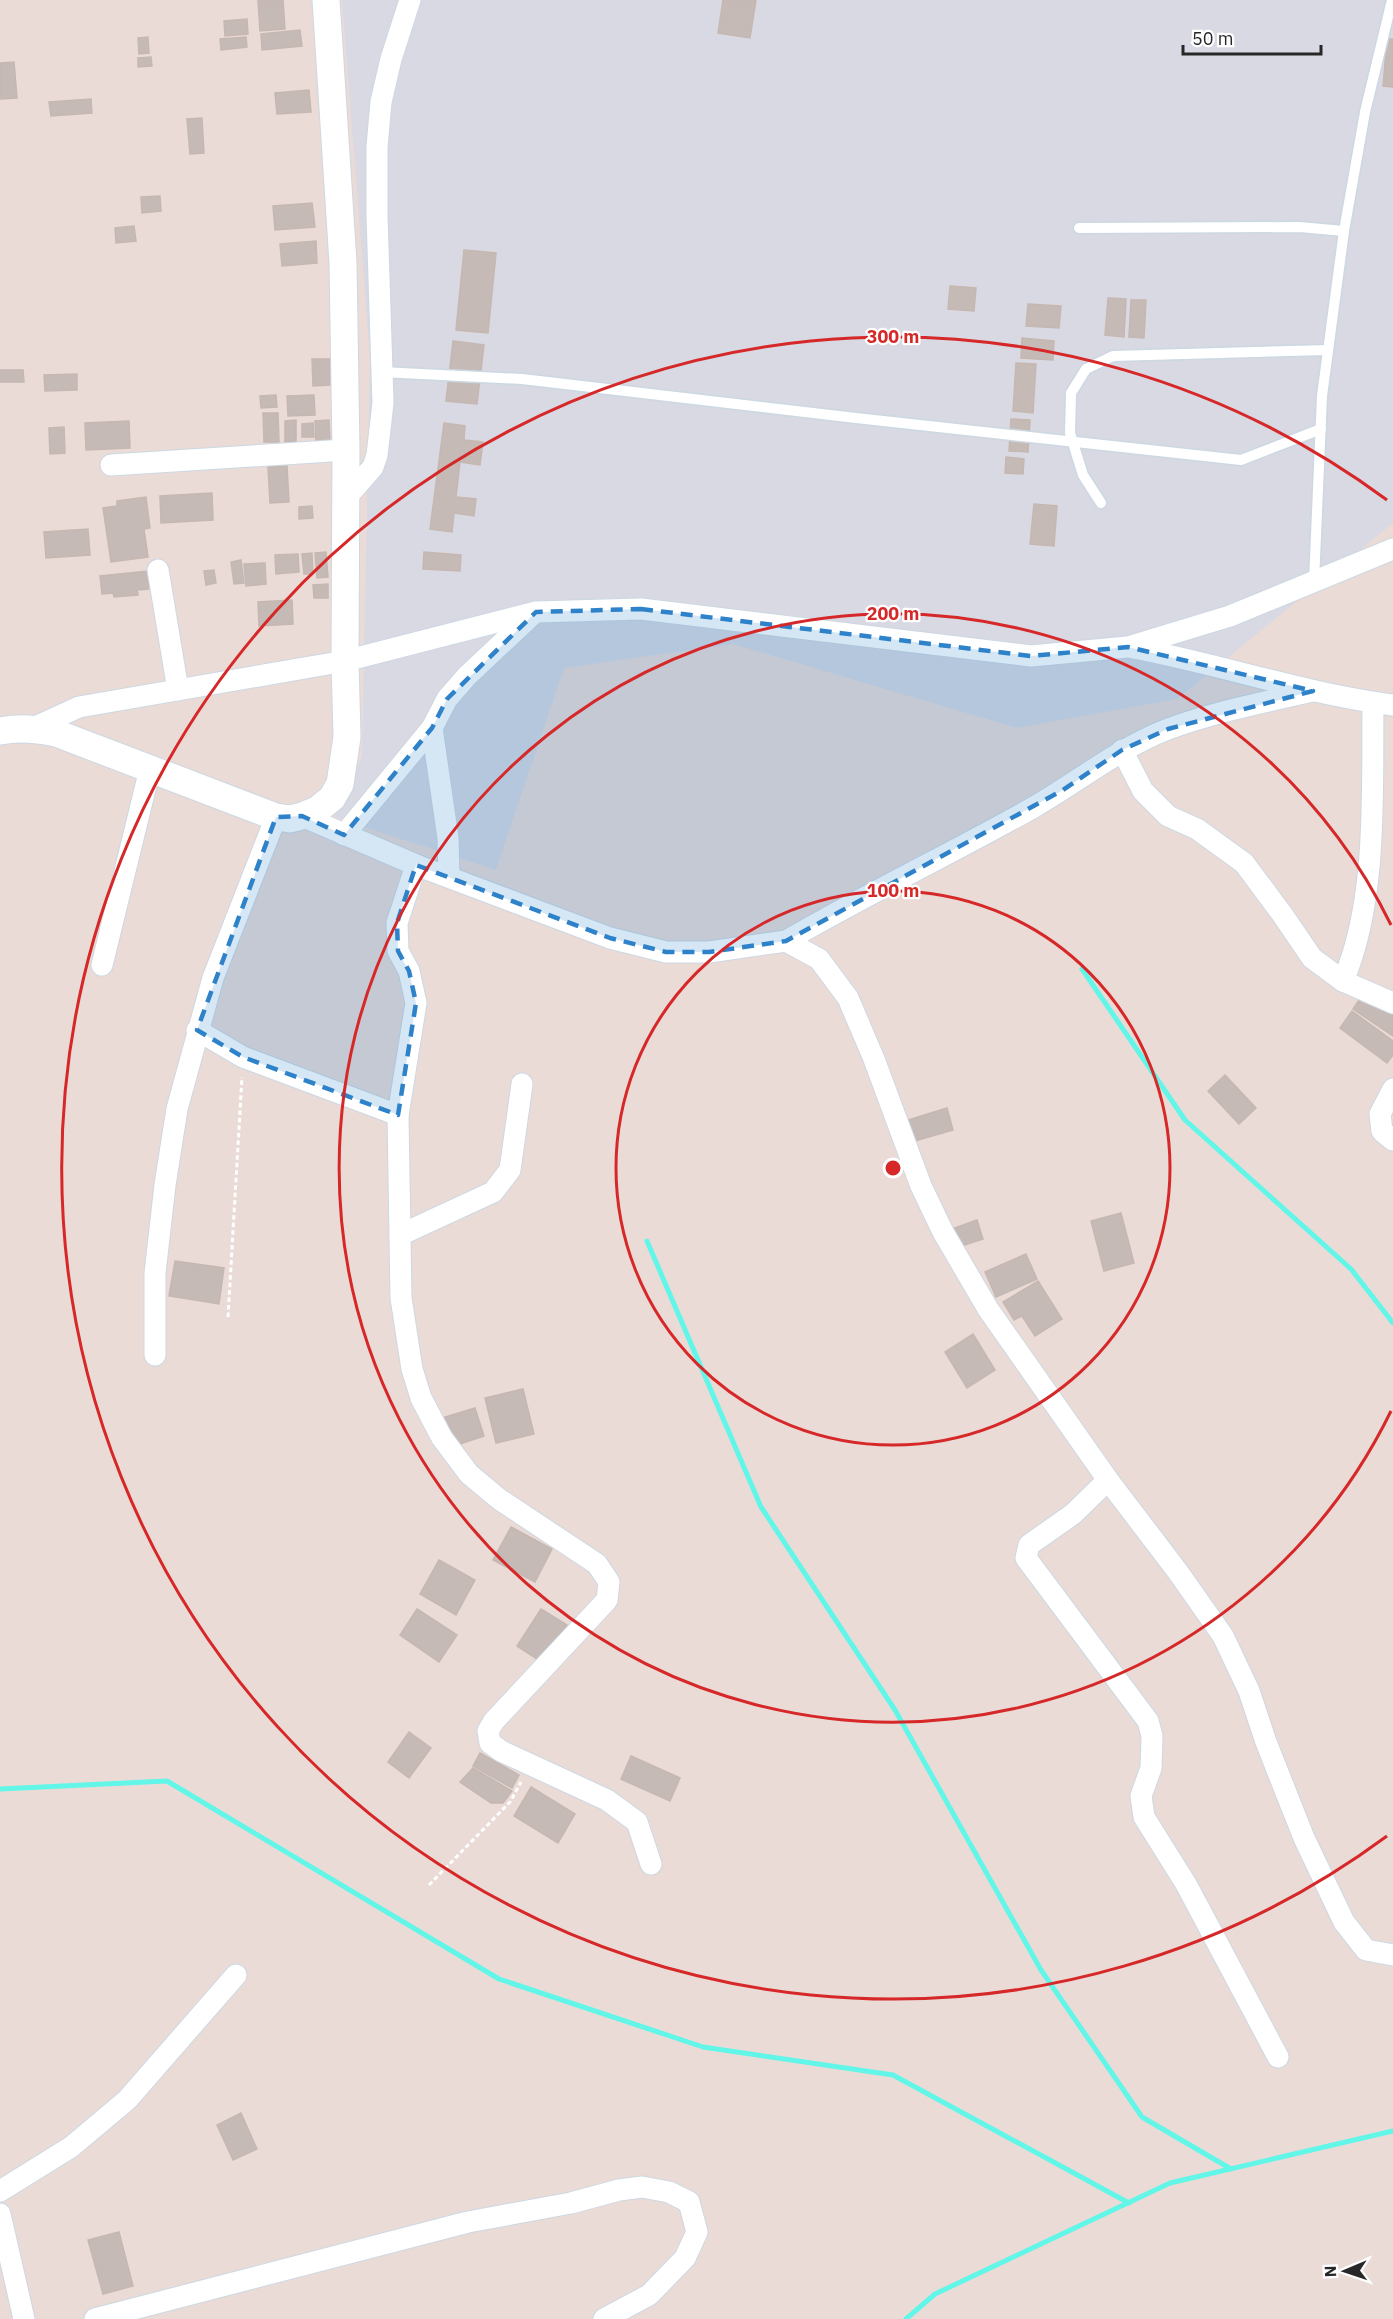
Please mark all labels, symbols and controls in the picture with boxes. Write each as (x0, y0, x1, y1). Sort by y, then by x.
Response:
scale bar (1183, 18, 1321, 56)
text: 50 m (1192, 27, 1234, 50)
text: 300 m (867, 325, 919, 348)
text: 200 m (867, 602, 919, 625)
text: 100 m (867, 879, 919, 902)
centre of rings (883, 1158, 903, 1178)
north arrow (1315, 2241, 1375, 2301)
text: N (1320, 2265, 1340, 2278)

